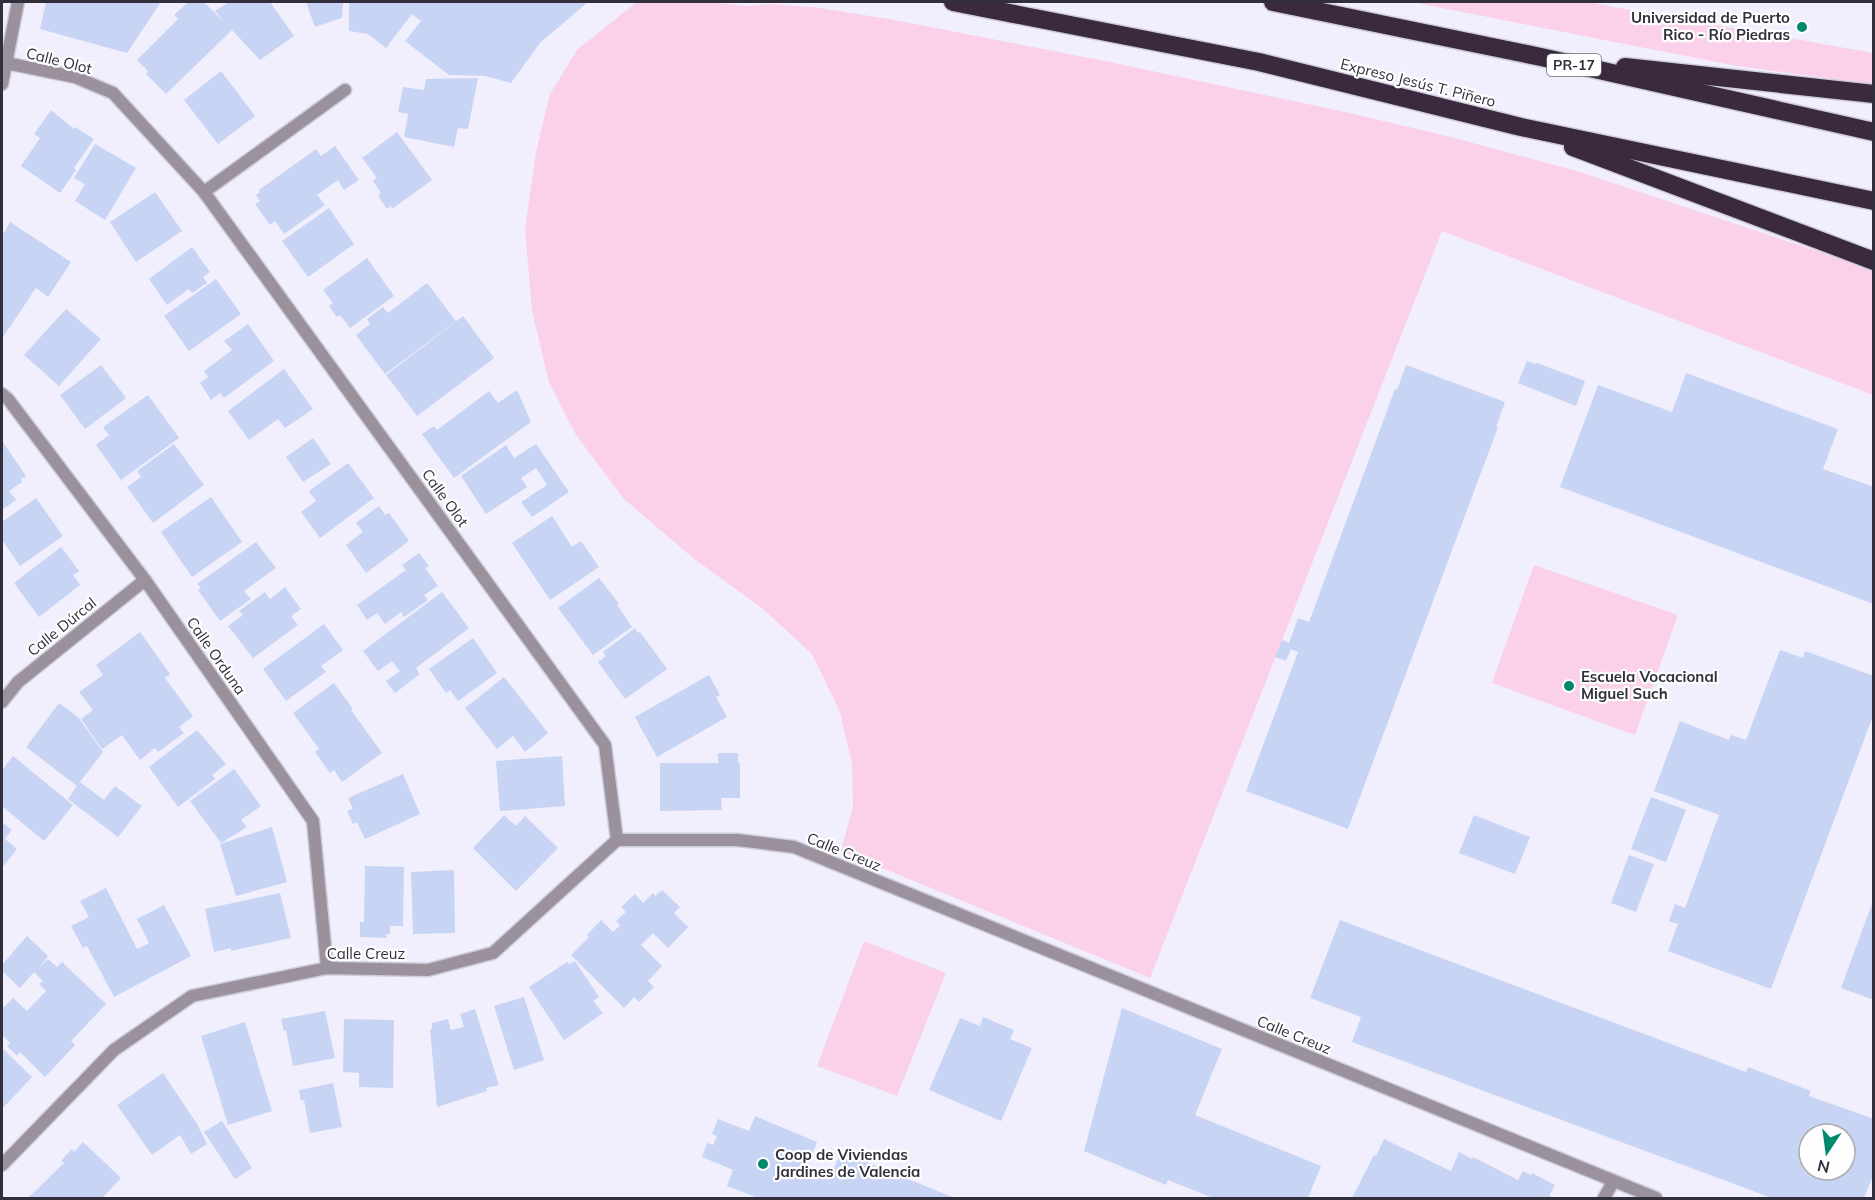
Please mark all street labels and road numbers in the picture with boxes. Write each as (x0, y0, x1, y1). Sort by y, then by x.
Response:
street label: Calle Olot (24, 43, 94, 78)
street label: Expreso Jesús T. Piñero (1338, 54, 1498, 111)
road number: PR-17 (1547, 54, 1601, 76)
street label: Calle Olot (418, 465, 473, 530)
street label: Calle Dúrcal (23, 593, 100, 660)
street label: Calle Orduna (183, 613, 250, 698)
street label: Calle Creuz (804, 828, 884, 875)
street label: Calle Creuz (327, 944, 405, 963)
street label: Calle Creuz (1254, 1011, 1334, 1058)

